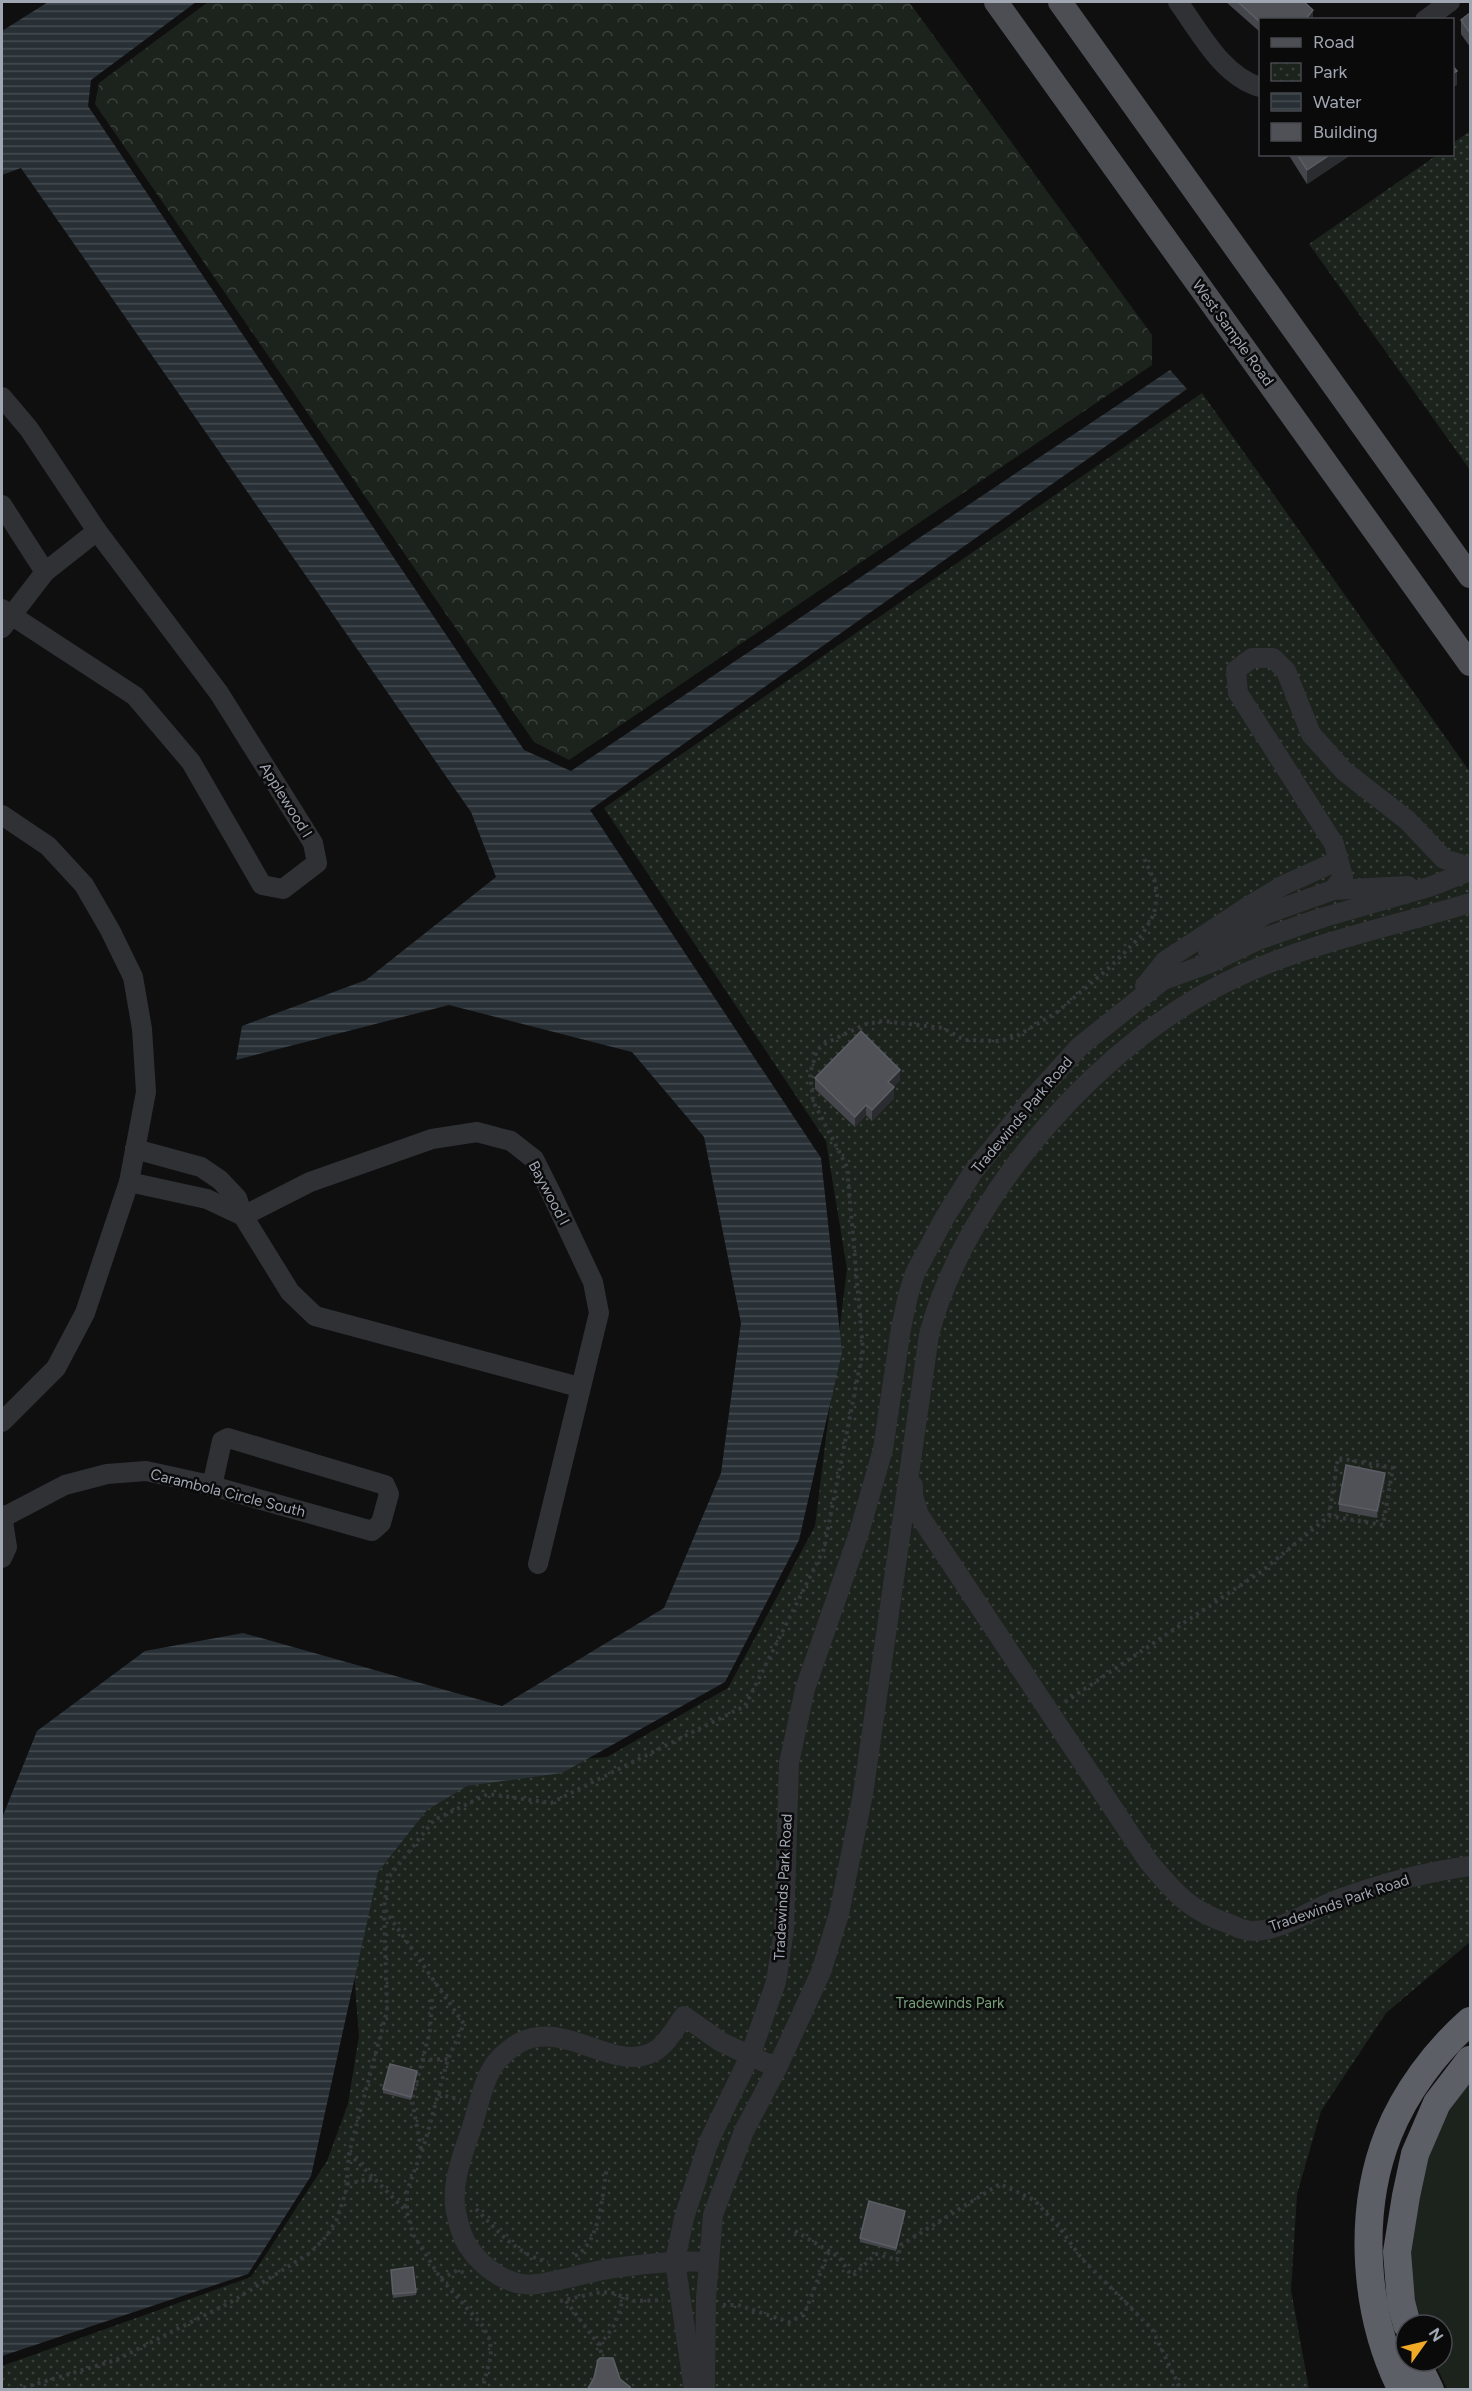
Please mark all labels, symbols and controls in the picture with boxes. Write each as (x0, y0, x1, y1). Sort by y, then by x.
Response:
legend (1259, 18, 1454, 156)
text: Road (1313, 31, 1354, 53)
text: Park (1313, 61, 1348, 83)
text: Water (1313, 91, 1361, 113)
text: Building (1313, 121, 1378, 143)
street label: West Sample Road (1189, 277, 1277, 389)
street label: Applewood I (256, 759, 316, 841)
street label: Tradewinds Park Road (968, 1053, 1076, 1177)
street label: Baywood I (525, 1158, 573, 1228)
street label: Carambola Circle South (149, 1465, 307, 1521)
street label: Tradewinds Park Road (770, 1813, 796, 1961)
street label: Tradewinds Park Road (1267, 1871, 1411, 1935)
park label: Tradewinds Park (896, 1994, 1005, 2012)
north arrow (1394, 2313, 1454, 2373)
text: N (1425, 2324, 1447, 2345)

